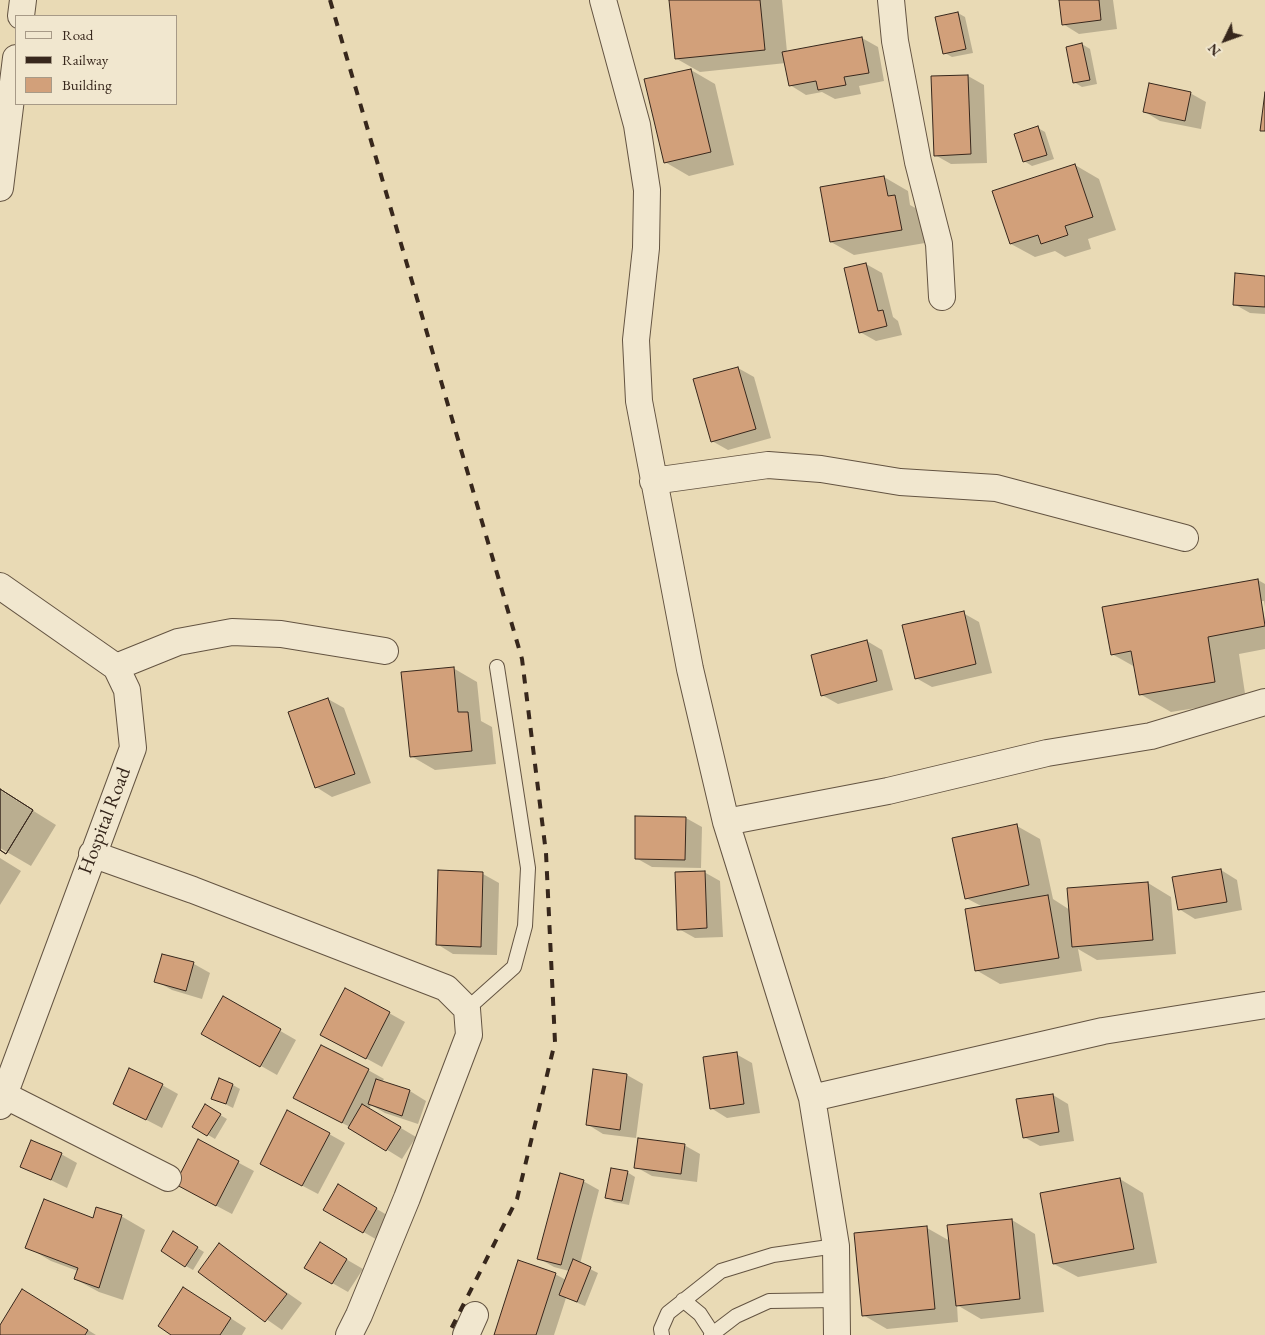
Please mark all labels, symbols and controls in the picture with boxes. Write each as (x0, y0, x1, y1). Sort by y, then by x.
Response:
legend (15, 15, 178, 105)
north arrow (1200, 15, 1250, 65)
text: Road (62, 25, 93, 44)
text: N (1203, 40, 1224, 60)
text: Railway (62, 50, 108, 69)
text: Building (62, 75, 112, 94)
street label: Hospital Road (74, 764, 136, 878)

